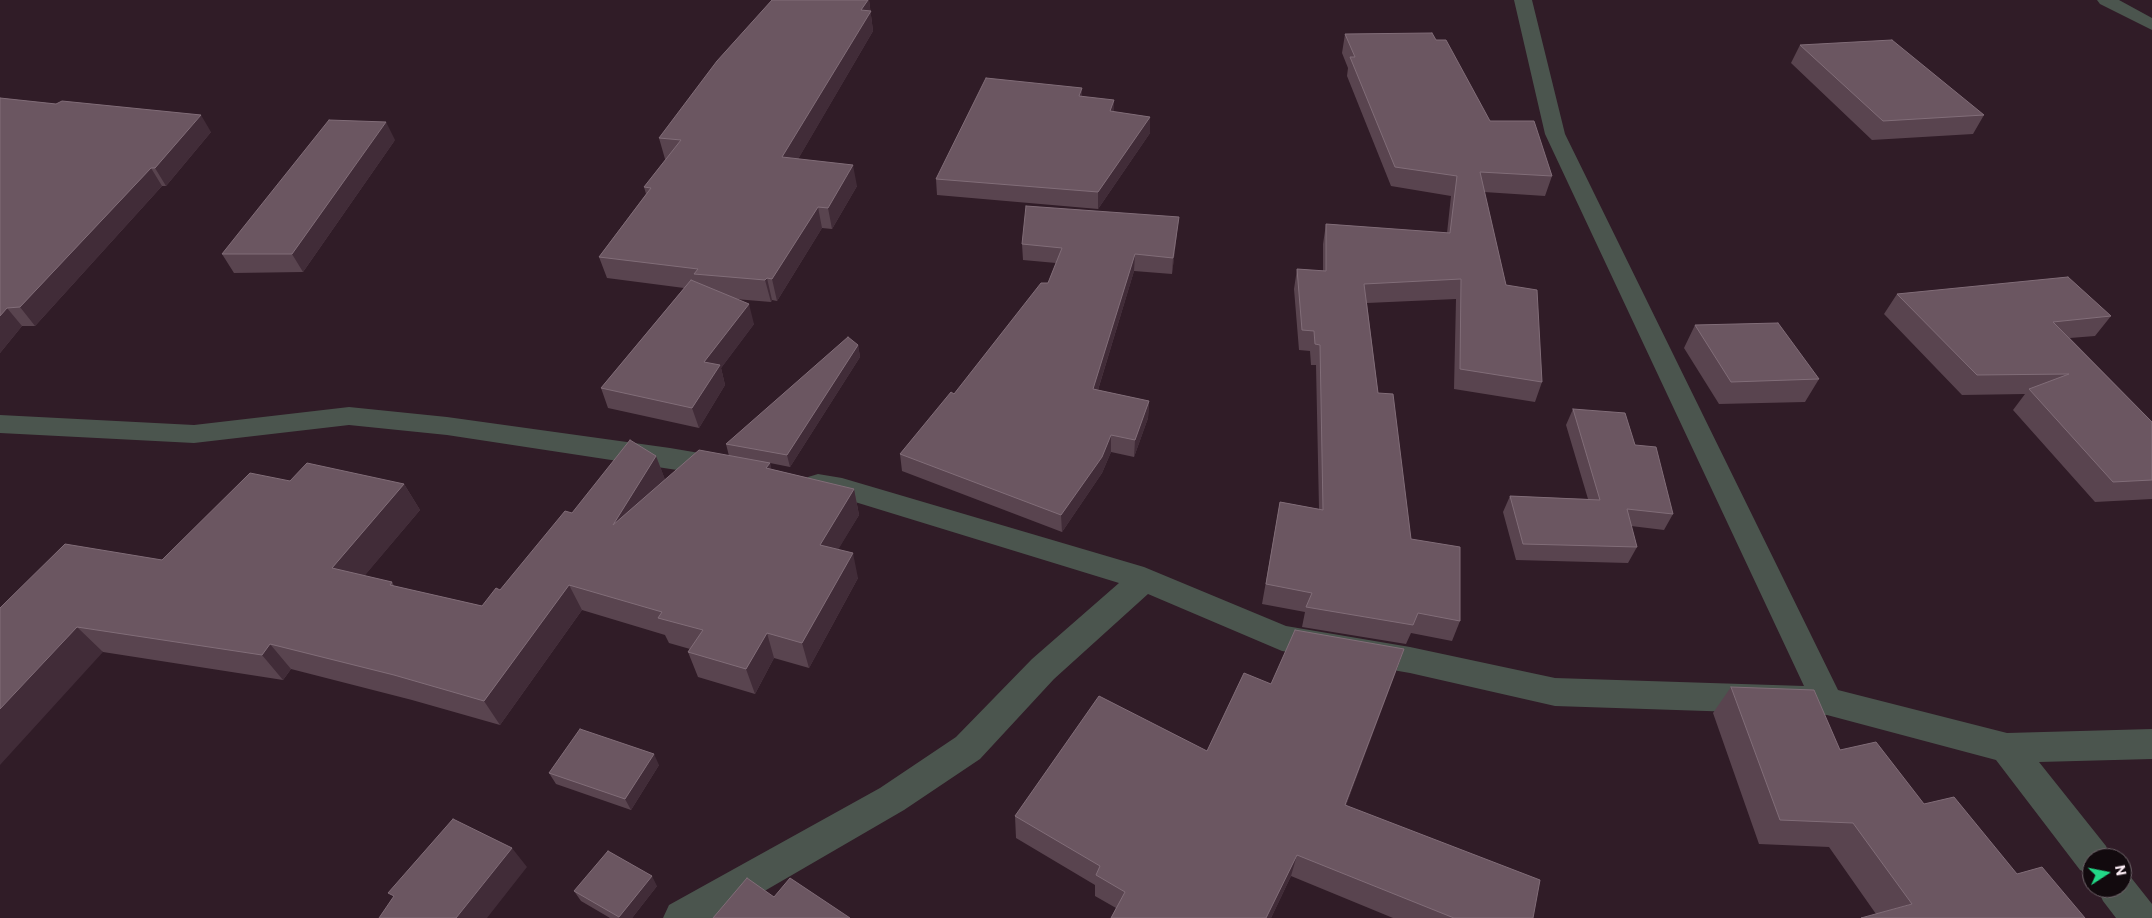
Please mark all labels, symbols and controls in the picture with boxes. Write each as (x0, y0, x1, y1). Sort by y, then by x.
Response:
north arrow (2082, 848, 2132, 898)
text: N (2112, 863, 2131, 877)

